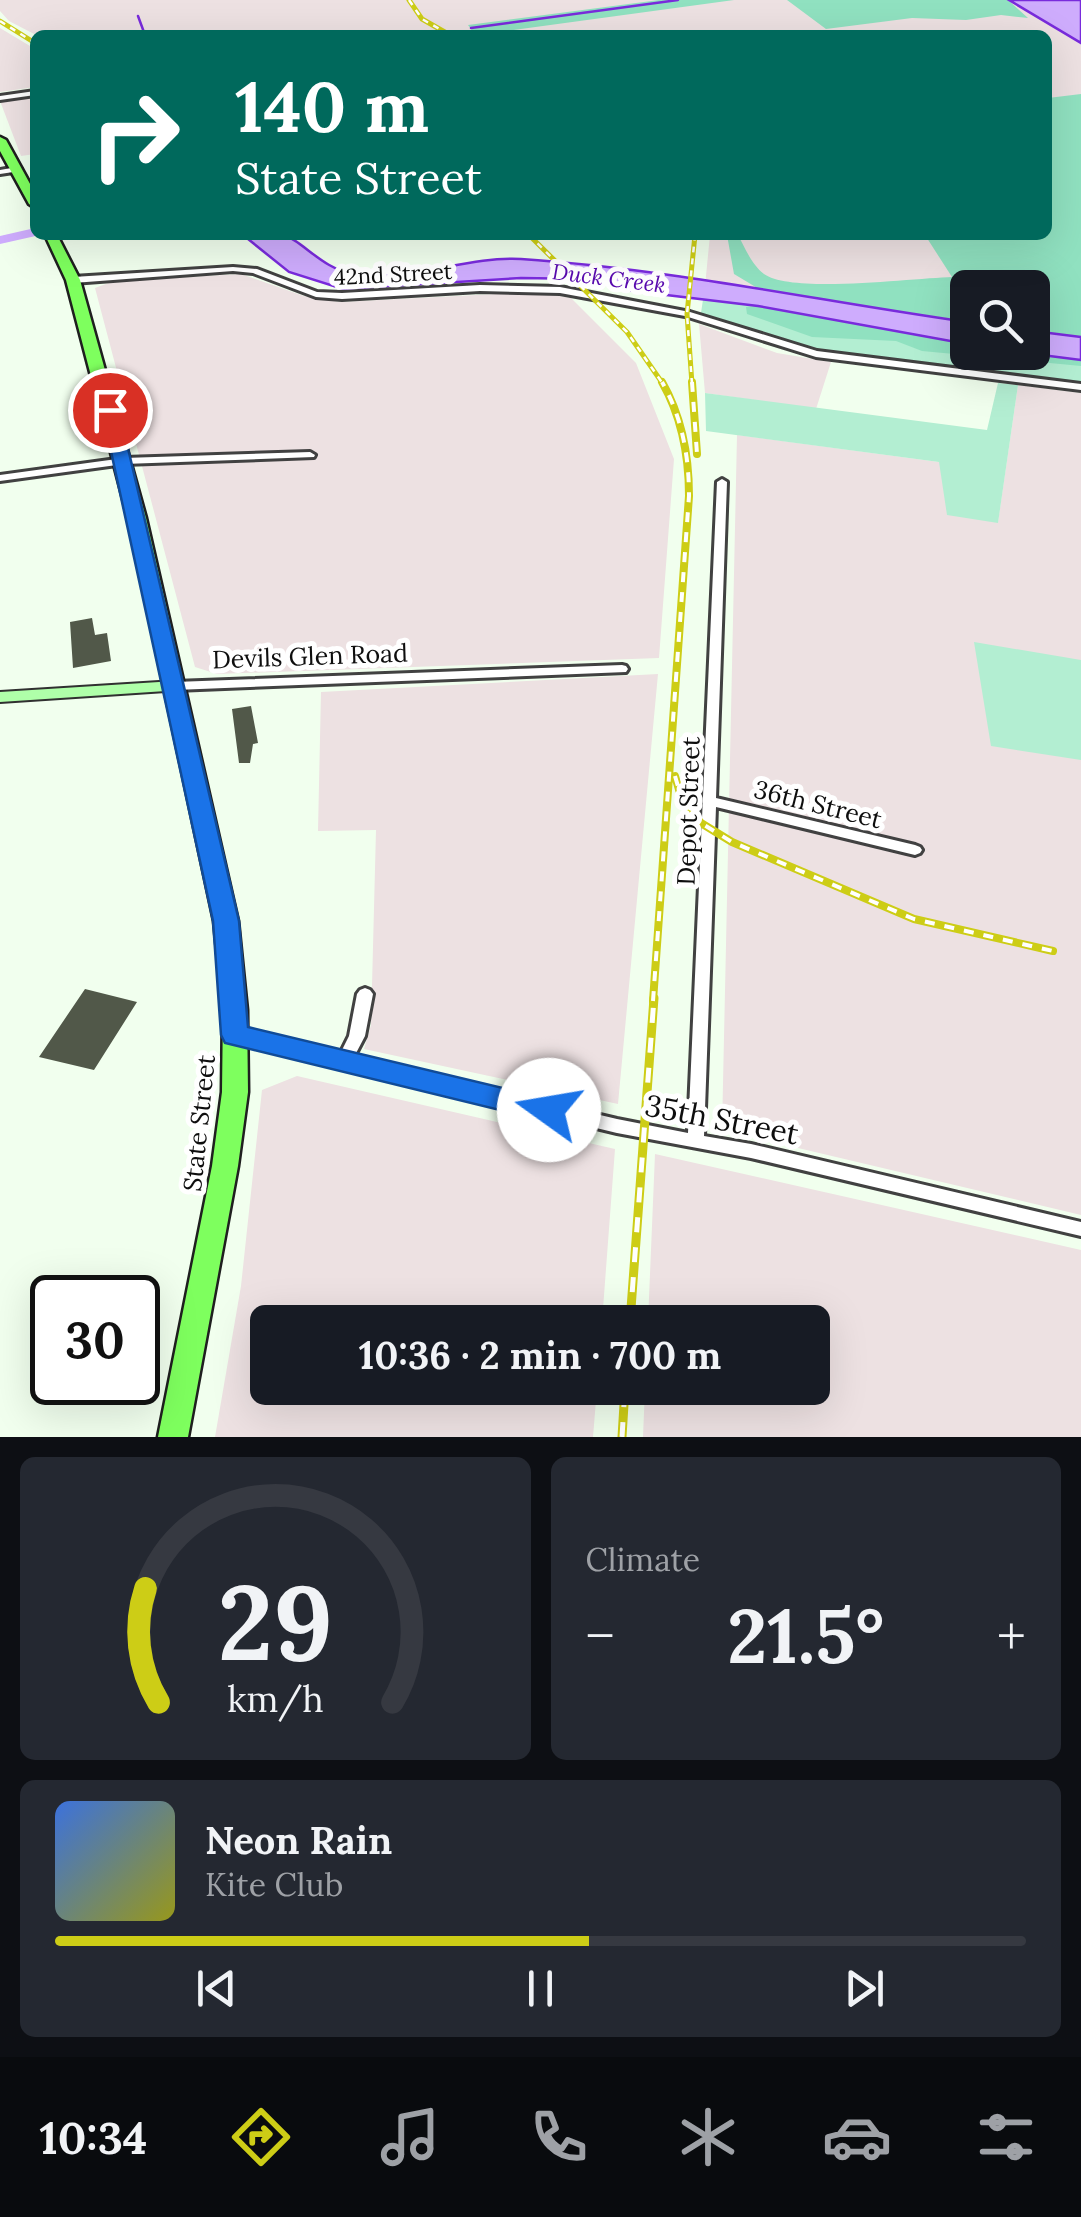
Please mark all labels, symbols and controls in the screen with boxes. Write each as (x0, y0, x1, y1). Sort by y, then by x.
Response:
text: 140 m (235, 62, 429, 151)
icon: right (70, 70, 200, 200)
text: State Street (235, 149, 482, 206)
street label: 42nd Street (333, 257, 453, 291)
water label: Duck Creek (551, 257, 667, 299)
map controls (950, 270, 1050, 370)
button: search (950, 270, 1050, 370)
pin (68, 368, 153, 453)
icon: arrive (83, 383, 138, 438)
street label: Devils Glen Road (212, 637, 408, 675)
street label: Depot Street (669, 736, 707, 886)
street label: 36th Street (751, 773, 885, 835)
street label: State Street (176, 1053, 222, 1193)
position arrow (497, 1058, 601, 1162)
street label: 35th Street (642, 1086, 802, 1153)
speed limit sign: 30 (30, 1275, 160, 1405)
text: 10:36 · 2 min · 700 m (359, 1331, 721, 1379)
text: Climate (586, 1539, 700, 1580)
text: 29 (218, 1555, 333, 1688)
text: 21.5° (727, 1588, 884, 1684)
text: − (586, 1601, 615, 1671)
text: + (997, 1601, 1026, 1671)
text: km/h (227, 1676, 324, 1722)
text: Neon Rain (205, 1816, 392, 1864)
text: Kite Club (205, 1864, 343, 1905)
icon: previous (189, 1961, 244, 2016)
icon: pause (513, 1961, 568, 2016)
icon: next (837, 1961, 892, 2016)
icon: directions (226, 2102, 296, 2172)
icon: music (375, 2102, 445, 2172)
icon: phone (524, 2102, 594, 2172)
icon: climate (673, 2102, 743, 2172)
icon: car (822, 2102, 892, 2172)
icon: filters (971, 2102, 1041, 2172)
text: 10:34 (40, 2109, 147, 2166)

